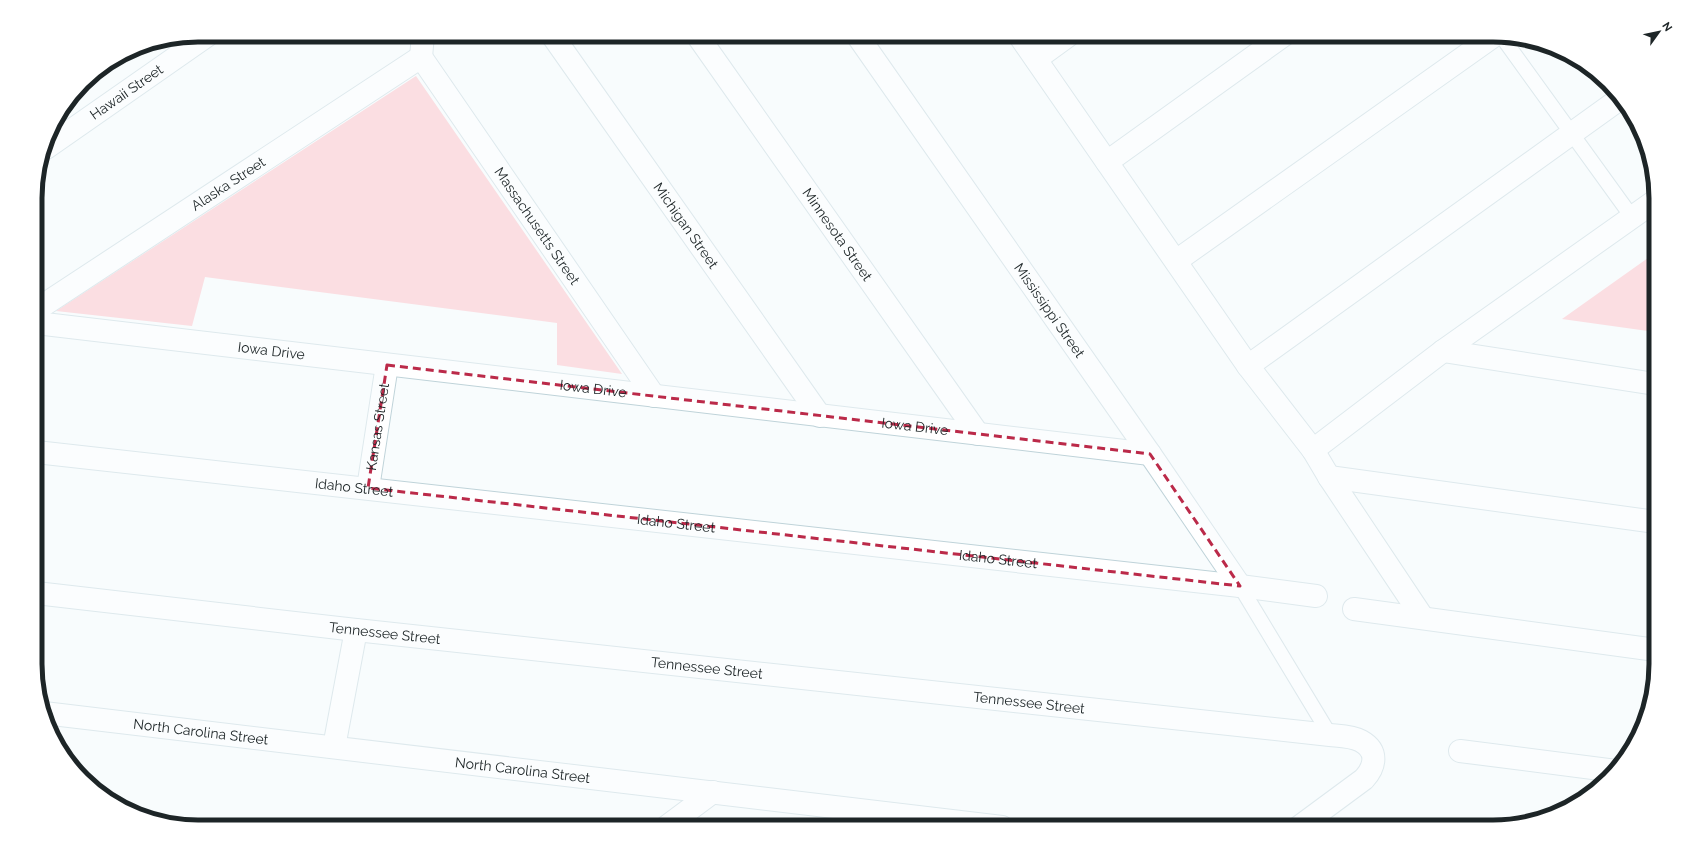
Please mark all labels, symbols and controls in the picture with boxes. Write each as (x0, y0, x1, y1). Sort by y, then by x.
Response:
north arrow (1639, 12, 1679, 52)
text: N (1659, 20, 1675, 34)
street label: Hawaii Street (87, 61, 166, 123)
street label: Alaska Street (188, 153, 268, 214)
street label: Massachusetts Street (491, 164, 583, 288)
street label: Michigan Street (650, 180, 722, 272)
street label: Minnesota Street (799, 185, 876, 284)
street label: Mississippi Street (1011, 260, 1088, 361)
street label: Iowa Drive (237, 339, 306, 363)
street label: Iowa Drive (559, 377, 628, 400)
street label: Kansas Street (363, 382, 392, 472)
street label: Iowa Drive (881, 414, 949, 438)
street label: Idaho Street (314, 475, 394, 500)
street label: Idaho Street (636, 511, 716, 536)
street label: Idaho Street (958, 547, 1038, 571)
street label: Tennessee Street (328, 619, 442, 647)
street label: Tennessee Street (650, 654, 764, 682)
street label: Tennessee Street (972, 689, 1086, 717)
street label: North Carolina Street (133, 716, 270, 748)
street label: North Carolina Street (454, 754, 591, 786)

